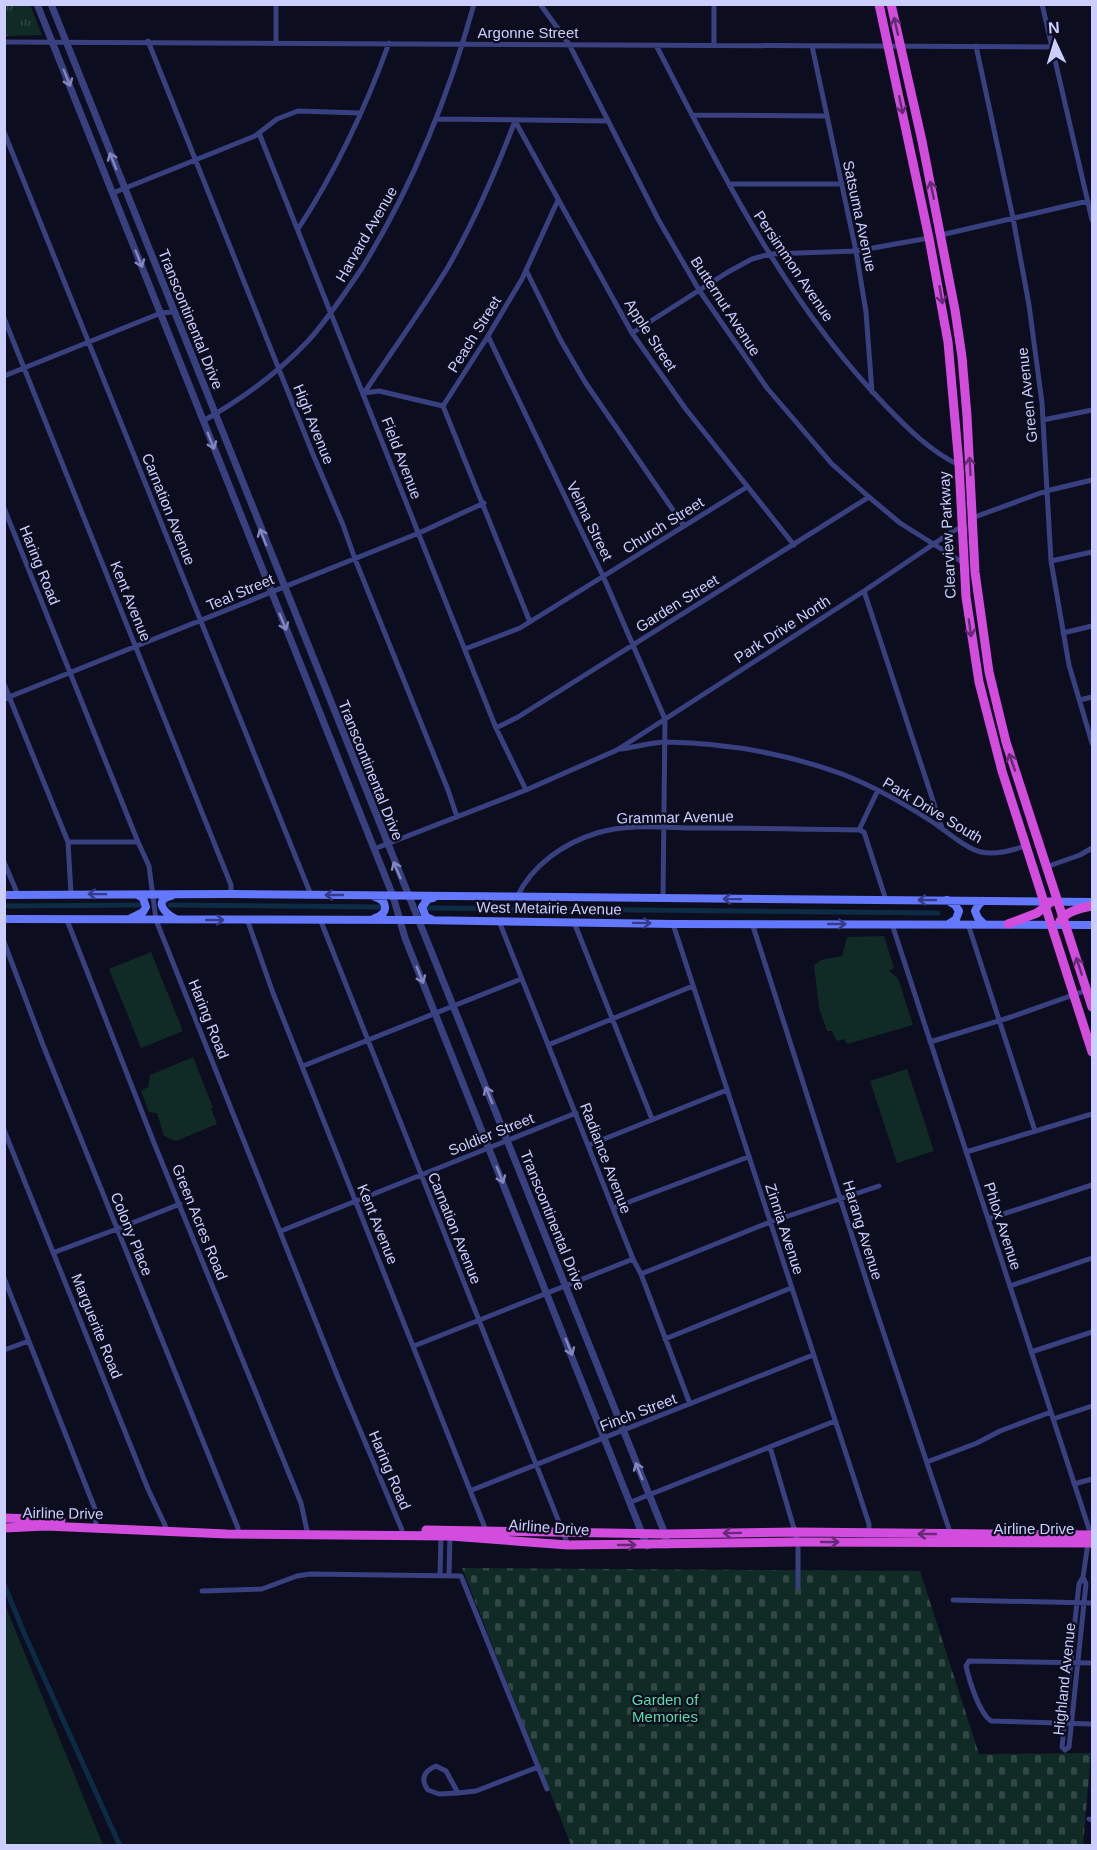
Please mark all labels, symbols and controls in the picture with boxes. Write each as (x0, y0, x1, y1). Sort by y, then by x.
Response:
north arrow (1025, 12, 1085, 72)
one-way arrow (889, 17, 901, 36)
text: N (1048, 19, 1060, 36)
street label: Argonne Street (478, 24, 579, 41)
one-way arrow (62, 69, 73, 87)
one-way arrow (896, 94, 907, 114)
one-way arrow (107, 152, 118, 171)
street label: Satsuma Avenue (840, 159, 880, 273)
one-way arrow (926, 181, 937, 200)
street label: Harvard Avenue (332, 183, 400, 285)
street label: Persimmon Avenue (751, 207, 837, 325)
street label: Transcontinental Drive (155, 247, 227, 391)
one-way arrow (134, 250, 145, 268)
street label: Butternut Avenue (688, 253, 764, 359)
one-way arrow (935, 285, 946, 305)
street label: Peach Street (444, 292, 505, 375)
street label: Apple Street (621, 296, 681, 375)
street label: Green Avenue (1014, 347, 1040, 443)
street label: High Avenue (290, 382, 338, 466)
street label: Field Avenue (379, 415, 425, 501)
one-way arrow (206, 431, 217, 450)
street label: Carnation Avenue (139, 451, 199, 567)
one-way arrow (965, 456, 976, 476)
street label: Clearview Parkway (935, 470, 959, 599)
street label: Velma Street (564, 479, 617, 564)
street label: Church Street (619, 493, 707, 557)
street label: Haring Road (16, 523, 64, 607)
one-way arrow (257, 528, 268, 547)
street label: Kent Avenue (107, 558, 155, 644)
street label: Teal Street (204, 570, 277, 614)
street label: Garden Street (633, 570, 722, 635)
street label: Park Drive North (731, 592, 833, 666)
one-way arrow (278, 612, 289, 631)
one-way arrow (964, 618, 975, 637)
street label: Transcontinental Drive (335, 698, 407, 842)
one-way arrow (1006, 753, 1017, 771)
street label: Park Drive South (880, 774, 986, 846)
street label: Grammar Avenue (616, 807, 734, 827)
one-way arrow (391, 862, 402, 880)
one-way arrow (88, 889, 108, 900)
one-way arrow (325, 889, 345, 901)
one-way arrow (722, 893, 742, 905)
one-way arrow (917, 894, 937, 906)
street label: West Metairie Avenue (476, 898, 622, 918)
one-way arrow (204, 914, 224, 926)
one-way arrow (631, 918, 651, 929)
one-way arrow (826, 918, 846, 930)
one-way arrow (1073, 957, 1084, 976)
one-way arrow (415, 965, 426, 983)
street label: Haring Road (185, 977, 233, 1061)
one-way arrow (483, 1086, 494, 1104)
street label: Radiance Avenue (577, 1100, 635, 1216)
street label: Soldier Street (446, 1109, 537, 1159)
street label: Transcontinental Drive (517, 1148, 589, 1292)
street label: Green Acres Road (169, 1162, 231, 1282)
one-way arrow (495, 1166, 506, 1184)
street label: Carnation Avenue (425, 1170, 485, 1286)
street label: Harang Avenue (840, 1178, 886, 1282)
street label: Phlox Avenue (981, 1180, 1025, 1272)
street label: Kent Avenue (354, 1181, 402, 1267)
street label: Zinnia Avenue (762, 1181, 808, 1277)
street label: Colony Place (108, 1190, 156, 1278)
street label: Marguerite Road (68, 1271, 126, 1381)
one-way arrow (564, 1337, 575, 1356)
street label: Finch Street (597, 1389, 680, 1434)
street label: Haring Road (366, 1428, 414, 1512)
one-way arrow (633, 1462, 644, 1480)
street label: Airline Drive (22, 1504, 104, 1522)
street label: Airline Drive (508, 1516, 590, 1538)
street label: Airline Drive (994, 1520, 1074, 1537)
one-way arrow (723, 1527, 743, 1539)
one-way arrow (918, 1528, 938, 1539)
one-way arrow (820, 1536, 840, 1548)
one-way arrow (617, 1539, 637, 1551)
street label: Highland Avenue (1050, 1622, 1078, 1736)
park label: Garden of Memories (632, 1691, 699, 1725)

